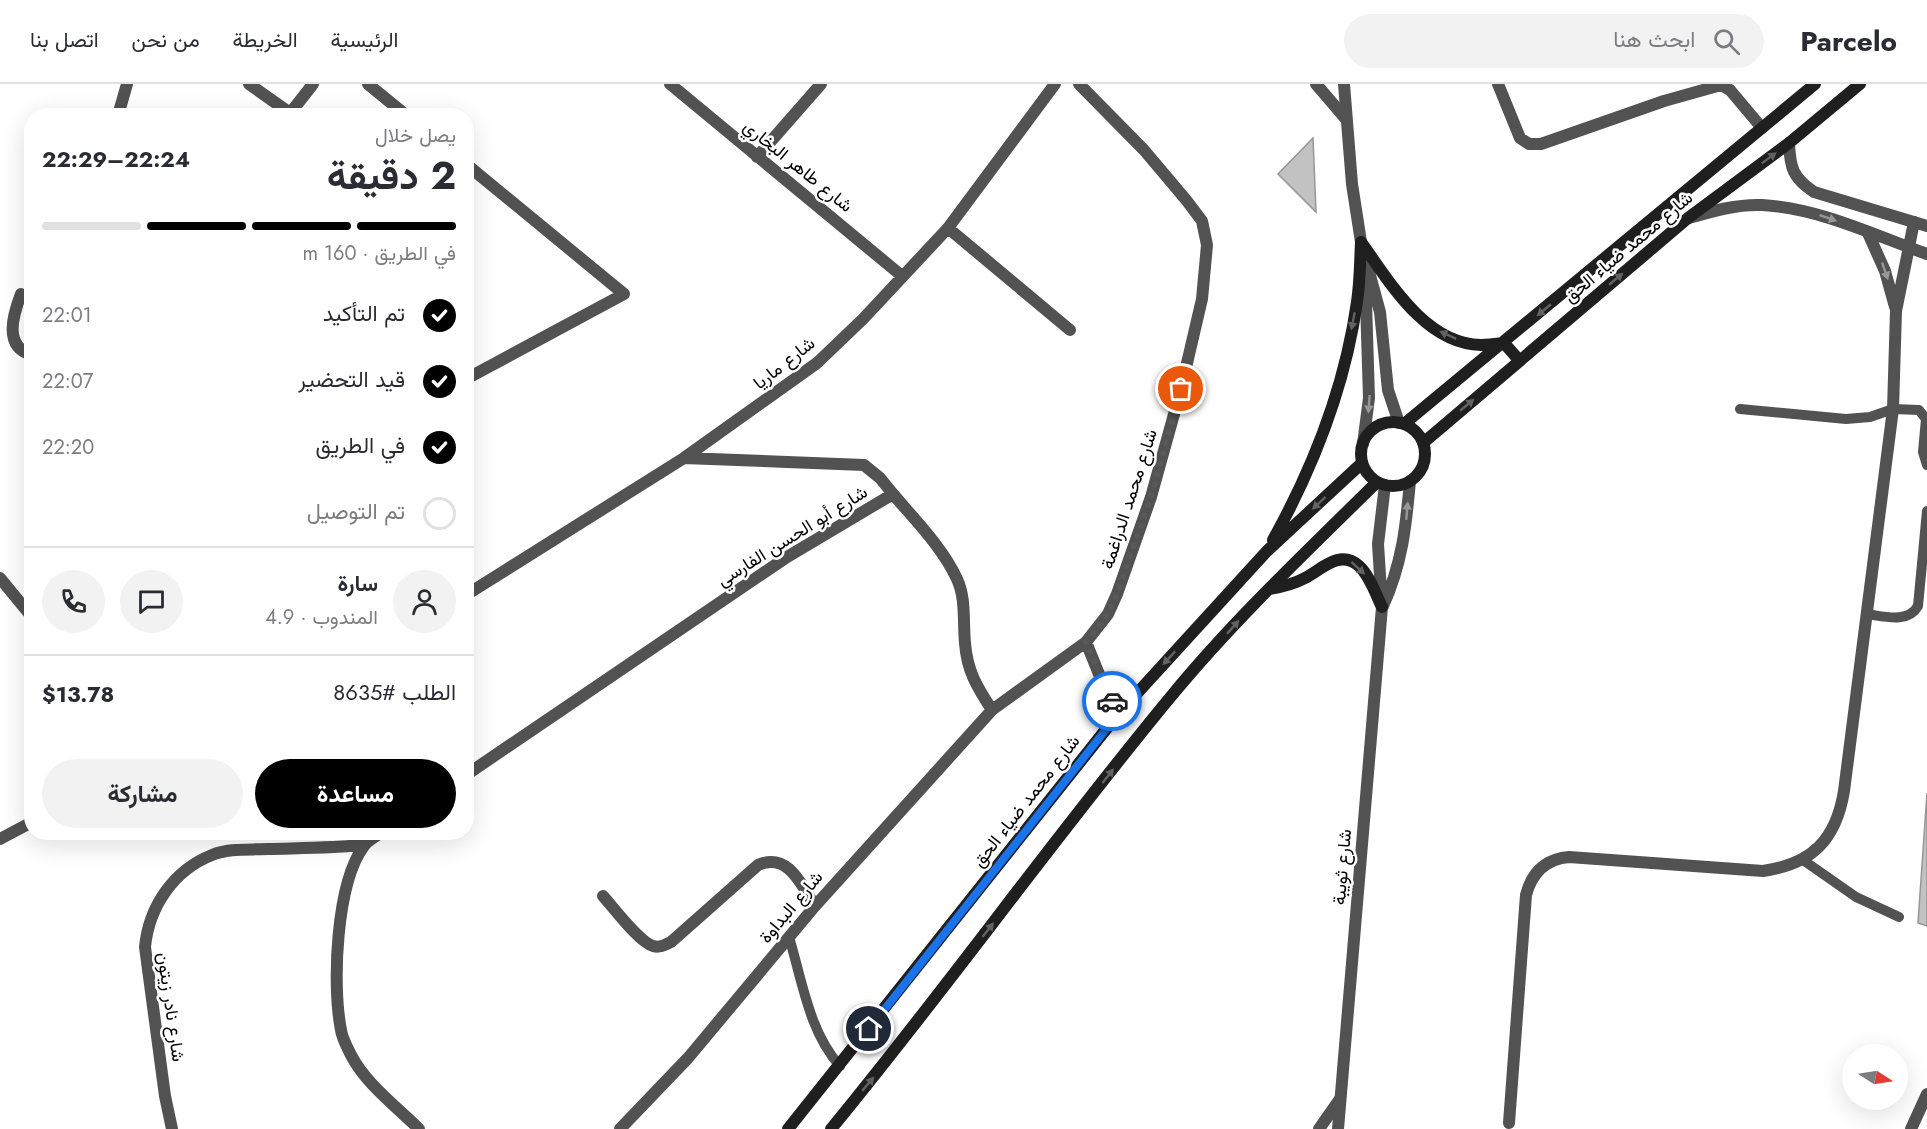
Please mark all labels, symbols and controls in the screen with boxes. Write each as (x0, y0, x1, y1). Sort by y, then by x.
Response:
search box (1344, 14, 1764, 68)
text: Parcelo (1800, 21, 1897, 62)
text: ابحث هنا (1613, 23, 1695, 55)
text: اتصل بنا (30, 25, 99, 55)
text: من نحن (132, 25, 200, 55)
text: الخريطة (233, 25, 298, 55)
text: الرئيسية (331, 25, 398, 55)
icon: search (1710, 25, 1743, 58)
street label: شارع طاهر البخاري (736, 114, 858, 220)
text: يصل خلال (375, 121, 456, 150)
text: 22:24–22:29 (42, 143, 190, 175)
text: 2 دقيقة (327, 147, 456, 204)
one-way arrow (1760, 152, 1776, 164)
street label: شارع محمد ضياء الحق (1558, 185, 1698, 309)
one-way arrow (1819, 214, 1837, 223)
text: في الطريق · 160 m (302, 239, 456, 268)
one-way arrow (1881, 262, 1890, 280)
one-way arrow (1608, 273, 1623, 286)
text: تم التأكيد (323, 297, 405, 329)
icon: check (423, 299, 456, 332)
text: 22:01 (42, 301, 92, 330)
one-way arrow (1536, 303, 1552, 316)
one-way arrow (1348, 312, 1357, 331)
street label: شارع ماريا (747, 330, 821, 396)
one-way arrow (1439, 330, 1456, 339)
text: قيد التحضير (298, 363, 405, 395)
pin (1155, 363, 1206, 414)
icon: check (423, 365, 456, 398)
text: 22:07 (42, 367, 93, 396)
icon: bag (1164, 372, 1197, 405)
one-way arrow (1364, 394, 1373, 413)
one-way arrow (1459, 399, 1474, 412)
street label: شارع محمد الدراغمة (1094, 426, 1164, 572)
text: في الطريق (315, 429, 405, 461)
icon: check (423, 431, 456, 464)
text: 22:20 (42, 433, 94, 462)
street label: شارع أبو الحسن الفارسي (712, 479, 873, 595)
text: تم التوصيل (307, 495, 405, 527)
one-way arrow (1312, 496, 1327, 510)
one-way arrow (1402, 501, 1412, 520)
one-way arrow (1350, 561, 1365, 575)
text: سارة (337, 567, 378, 599)
button: phone (42, 570, 105, 633)
button: chat (120, 570, 183, 633)
button: person (393, 570, 456, 633)
text: المندوب · 4.9 (265, 603, 378, 632)
one-way arrow (1226, 621, 1240, 635)
one-way arrow (1163, 650, 1176, 665)
courier (1082, 671, 1142, 731)
text: الطلب #8635 (333, 676, 456, 708)
text: $13.78 (42, 678, 114, 710)
icon: car (1096, 685, 1129, 718)
street label: شارع محمد ضياء الحق (966, 729, 1086, 873)
button: مشاركة (42, 759, 243, 828)
button: مساعدة (255, 759, 456, 828)
one-way arrow (1101, 768, 1114, 784)
street label: شارع ثويبة (1326, 828, 1358, 906)
street label: شارع البداوة (753, 865, 829, 949)
one-way arrow (982, 923, 994, 939)
street label: شارع نادر زيتون (150, 951, 192, 1063)
pin (843, 1003, 894, 1054)
icon: home (852, 1012, 885, 1045)
north arrow (1842, 1044, 1908, 1110)
map controls (1842, 1044, 1908, 1110)
one-way arrow (861, 1077, 874, 1092)

